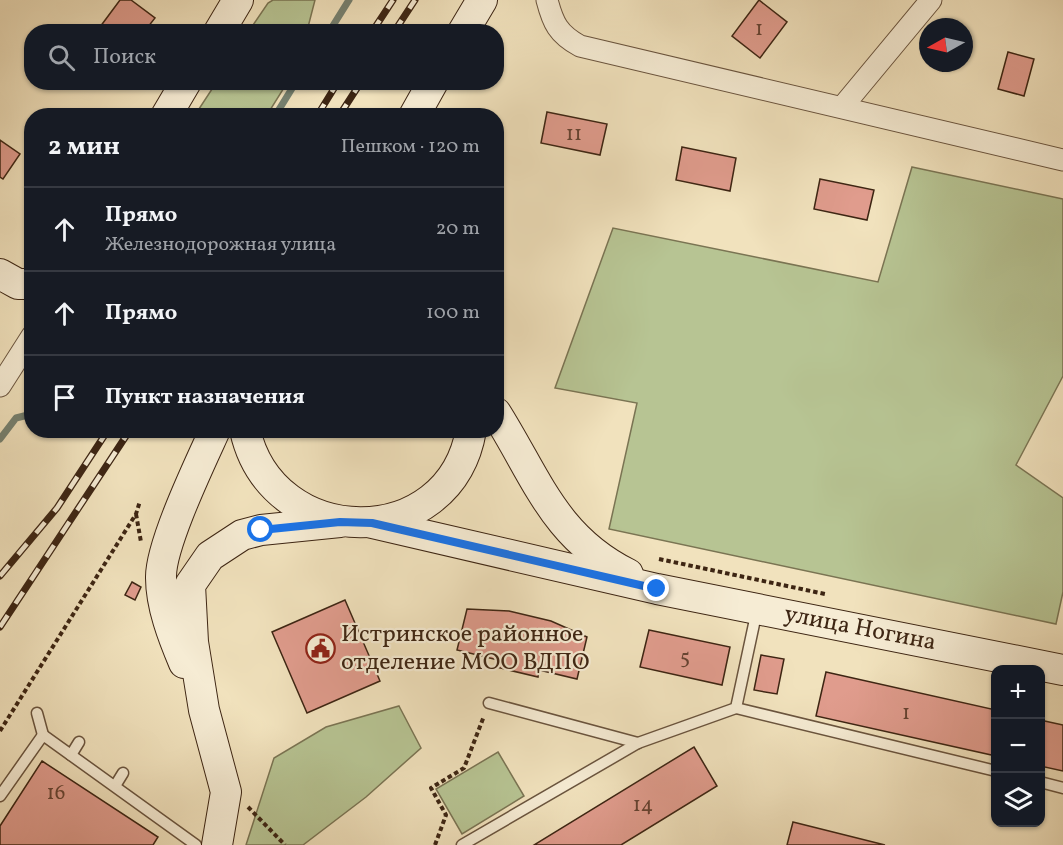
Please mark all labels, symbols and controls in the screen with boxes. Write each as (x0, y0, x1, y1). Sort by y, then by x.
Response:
house number: 1 (755, 15, 763, 44)
north arrow (919, 18, 973, 72)
search box (24, 24, 504, 90)
icon: search (45, 41, 78, 74)
text: Поиск (93, 42, 156, 73)
house number: 11 (566, 120, 582, 149)
text: 2 мин (48, 129, 120, 165)
text: Пешком · 120 m (341, 133, 480, 161)
text: Прямо (105, 200, 177, 231)
icon: ahead (48, 213, 81, 246)
text: 20 m (436, 215, 480, 243)
text: Железнодорожная улица (105, 231, 336, 259)
icon: ahead (48, 297, 81, 330)
text: Прямо (105, 298, 177, 329)
text: 100 m (426, 299, 480, 327)
icon: arrive (48, 381, 81, 414)
text: Пункт назначения (105, 382, 305, 413)
route start (247, 516, 273, 542)
route end (643, 575, 669, 601)
street label: улица Ногина (781, 598, 939, 660)
place label: Истринское районное отделение МОО ВДПО (341, 618, 590, 680)
public building icon: Истринское районное отделение МОО ВДПО (304, 633, 336, 665)
house number: 5 (680, 643, 690, 672)
map controls (991, 665, 1045, 827)
button: + (991, 665, 1045, 719)
house number: 1 (902, 699, 910, 728)
button: − (991, 719, 1045, 773)
button: layers (991, 773, 1045, 827)
house number: 16 (47, 779, 65, 808)
house number: 14 (633, 791, 653, 820)

